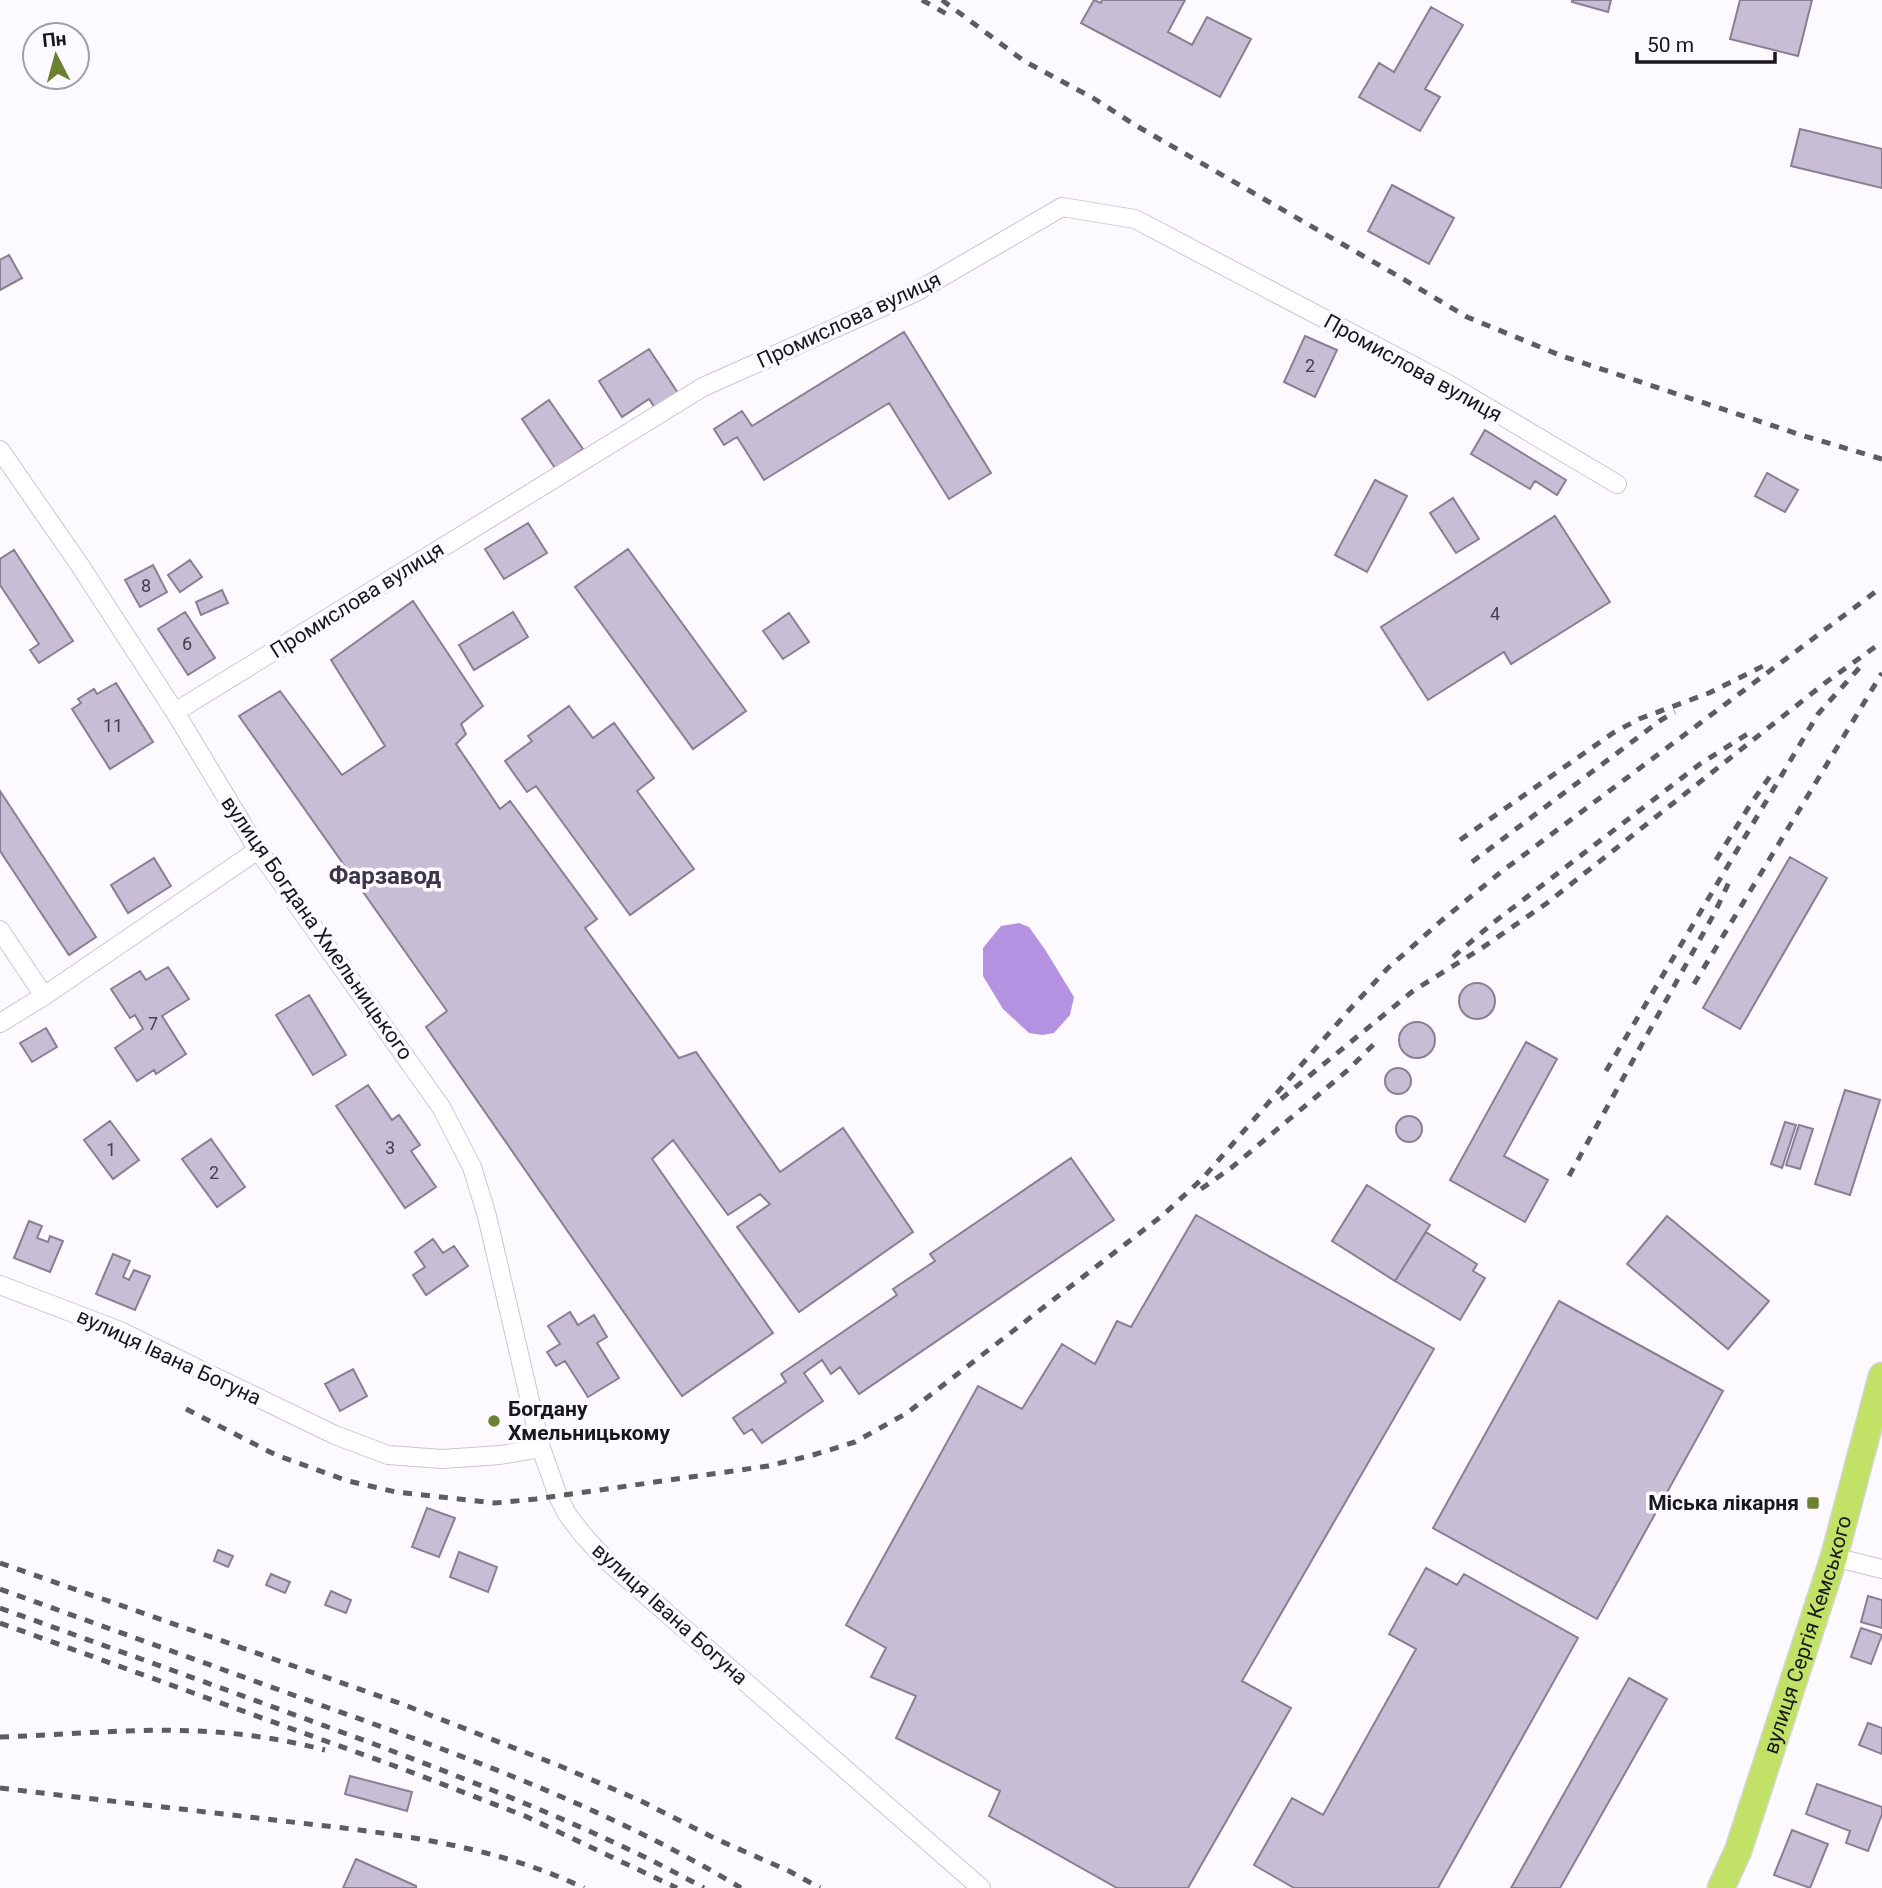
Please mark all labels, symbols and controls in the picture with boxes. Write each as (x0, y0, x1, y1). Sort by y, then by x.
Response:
north arrow (21, 21, 91, 91)
scale bar (1637, 21, 1775, 65)
text: Пн (41, 27, 68, 52)
text: 50 m (1647, 33, 1694, 57)
street label: Промислова вулиця (753, 267, 945, 373)
street label: Промислова вулиця (1320, 309, 1506, 427)
house number: 2 (1305, 355, 1315, 376)
street label: Промислова вулиця (266, 537, 448, 663)
house number: 8 (141, 575, 151, 596)
house number: 4 (1490, 603, 1500, 624)
house number: 6 (182, 633, 192, 654)
house number: 11 (103, 715, 123, 736)
street label: вулиця Богдана Хмельницького (216, 791, 418, 1065)
district label: Фарзавод (329, 862, 441, 890)
house number: 7 (148, 1013, 158, 1034)
house number: 3 (385, 1137, 395, 1158)
house number: 1 (106, 1139, 116, 1160)
house number: 2 (209, 1162, 219, 1183)
street label: вулиця Івана Богуна (73, 1304, 265, 1410)
place label: Богдану Хмельницькому (508, 1397, 671, 1445)
marker: Богдану Хмельницькому (486, 1413, 502, 1429)
place label: Міська лікарня (1648, 1491, 1799, 1515)
marker: Міська лікарня (1805, 1495, 1821, 1511)
street label: вулиця Сергія Кемського (1759, 1513, 1856, 1757)
street label: вулиця Івана Богуна (588, 1538, 752, 1690)

